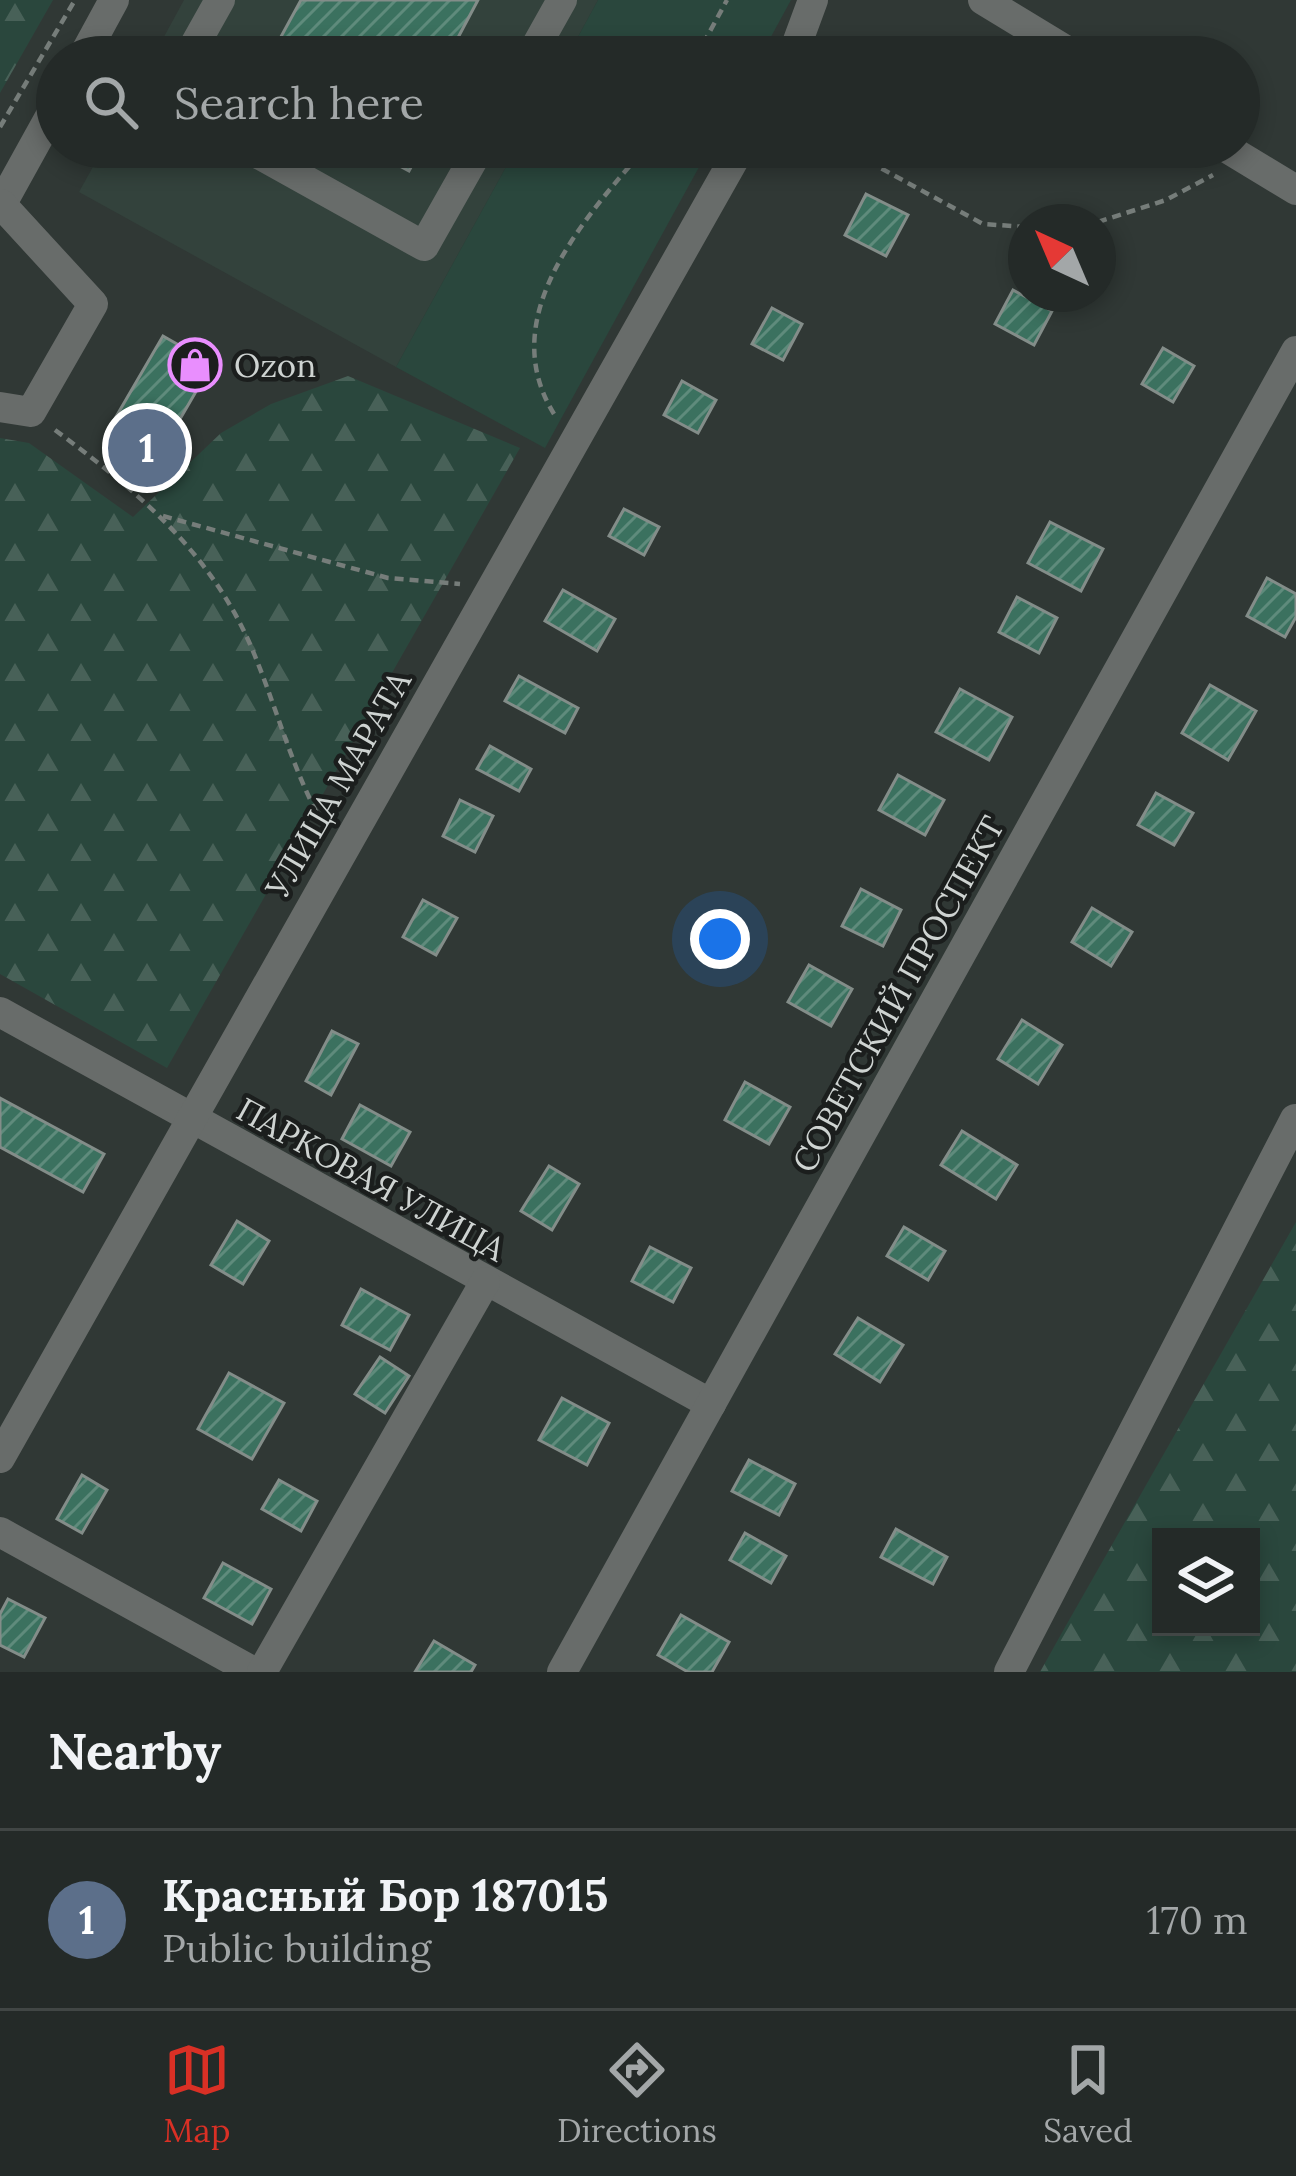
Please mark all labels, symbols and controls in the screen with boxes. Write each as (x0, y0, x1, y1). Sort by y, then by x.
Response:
search box (36, 36, 1260, 168)
icon: search (78, 69, 144, 135)
text: Search here (174, 74, 424, 131)
north arrow (1008, 204, 1116, 312)
shop icon: Ozon (167, 337, 223, 393)
place label: Ozon (234, 344, 316, 386)
pin: 1 (108, 403, 186, 493)
street label: УЛИЦА МАРАТА (256, 662, 421, 906)
street label: СОВЕТСКИЙ ПРОСПЕКТ (783, 809, 1013, 1179)
your location (690, 909, 750, 969)
street label: ПАРКОВАЯ УЛИЦА (230, 1088, 514, 1271)
map controls (1152, 1528, 1260, 1636)
button: layers (1152, 1528, 1260, 1636)
text: Nearby (48, 1718, 221, 1783)
text: Красный Бор 187015 (162, 1866, 608, 1923)
text: 1 (79, 1895, 95, 1945)
text: 170 m (1146, 1895, 1248, 1945)
text: Public building (162, 1923, 431, 1973)
tab: Map (163, 2037, 230, 2151)
tab: Directions (557, 2037, 717, 2151)
tab: Saved (1043, 2037, 1133, 2151)

